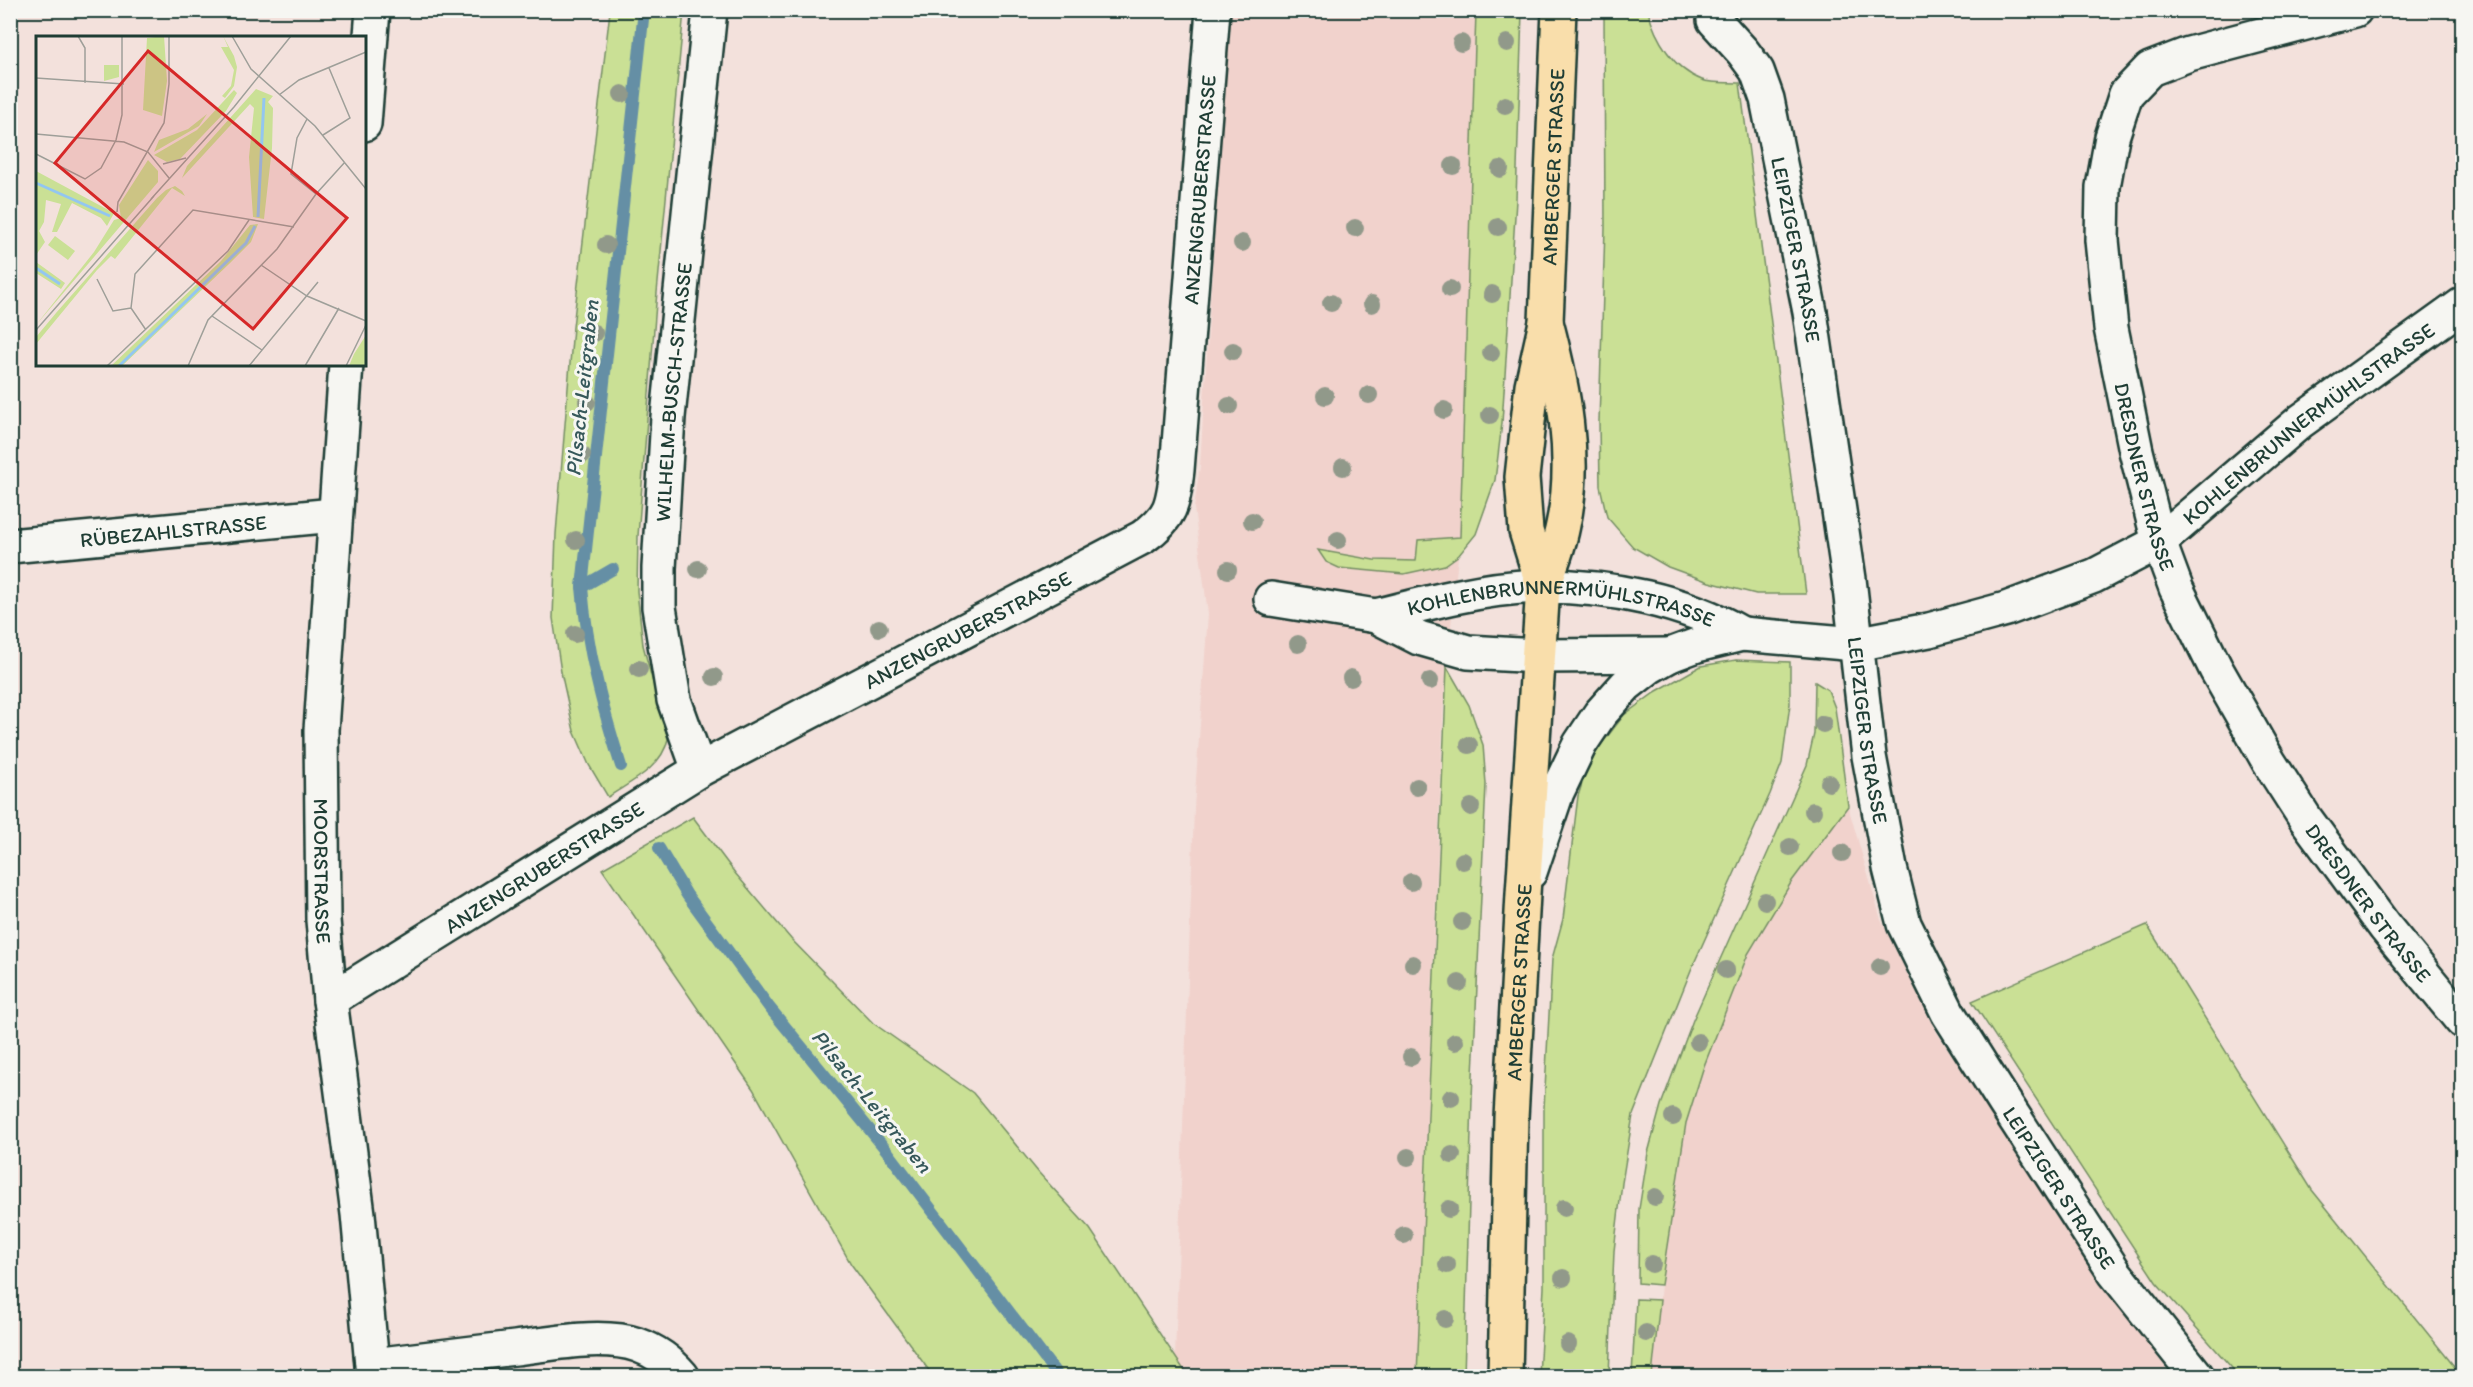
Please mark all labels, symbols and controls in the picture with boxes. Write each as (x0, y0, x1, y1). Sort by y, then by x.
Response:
inset map (36, 36, 366, 366)
street label: AMBERGER STRASSE (1536, 68, 1569, 266)
street label: ANZENGRUBERSTRASSE (1177, 74, 1220, 305)
street label: LEIPZIGER STRASSE (1766, 155, 1827, 344)
street label: WILHELM-BUSCH-STRASSE (649, 261, 696, 522)
water label: Pilsach-Leitgraben (559, 298, 605, 477)
street label: KOHLENBRUNNERMÜHLSTRASSE (2177, 317, 2439, 529)
street label: DRESDNER STRASSE (2110, 380, 2181, 574)
street label: RÜBEZAHLSTRASSE (79, 509, 268, 552)
street label: ANZENGRUBERSTRASSE (860, 565, 1075, 694)
street label: KOHLENBRUNNERMÜHLSTRASSE (1404, 573, 1719, 632)
street label: LEIPZIGER STRASSE (1843, 635, 1894, 826)
street label: ANZENGRUBERSTRASSE (440, 795, 648, 938)
street label: MOORSTRASSE (309, 798, 338, 945)
street label: DRESDNER STRASSE (2300, 818, 2437, 987)
street label: AMBERGER STRASSE (1501, 883, 1536, 1081)
water label: Pilsach-Leitgraben (806, 1024, 938, 1179)
street label: LEIPZIGER STRASSE (1998, 1102, 2121, 1274)

